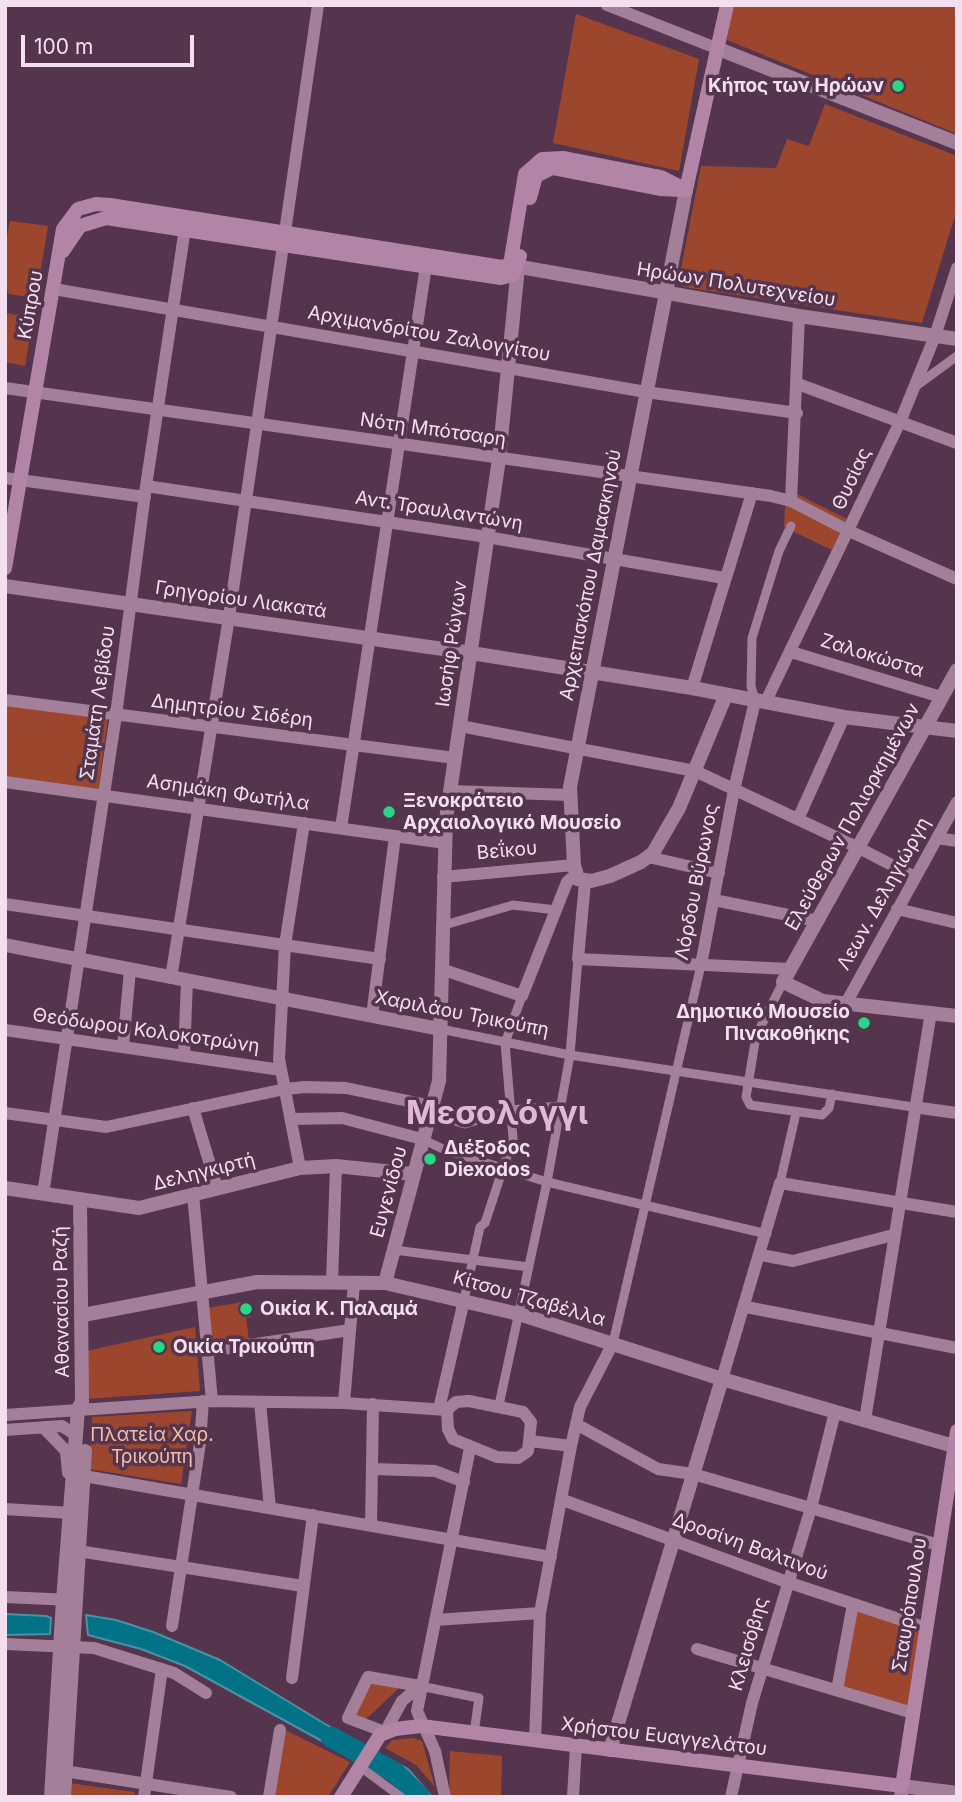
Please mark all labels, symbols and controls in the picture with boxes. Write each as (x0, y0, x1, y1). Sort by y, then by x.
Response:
scale bar (24, 21, 198, 65)
text: 100 m (34, 34, 93, 59)
place label: Κήπος των Ηρώων (708, 75, 884, 97)
marker: Κήπος των Ηρώων (890, 78, 906, 94)
street label: Ηρώων Πολυτεχνείου (635, 258, 837, 312)
street label: Κύπρου (14, 269, 48, 341)
street label: Αρχιμανδρίτου Ζαλογγίτου (306, 301, 552, 367)
street label: Νότη Μπότσαρη (359, 408, 507, 452)
street label: Θυσίας (828, 444, 876, 514)
street label: Αρχιεπισκόπου Δαμασκηνού (555, 447, 627, 703)
street label: Αντ. Τραυλαντώνη (354, 486, 524, 536)
street label: Γρηγορίου Λιακατά (154, 577, 328, 623)
street label: Ιωσήφ Ρώγων (432, 579, 472, 709)
street label: Σταμάτη Λεβίδου (76, 624, 120, 782)
street label: Ζαλοκώστα (818, 629, 926, 683)
street label: Δημητρίου Σιδέρη (150, 690, 314, 732)
street label: Ελεύθερων Πολιορκημένων (781, 699, 925, 935)
street label: Ασημάκη Φωτήλα (145, 770, 311, 816)
place label: Ξενοκράτειο Αρχαιολογικό Μουσείο (403, 790, 621, 834)
street label: Λόρδου Βύρωνος (671, 802, 723, 962)
marker: Ξενοκράτειο Αρχαιολογικό Μουσείο (381, 804, 397, 820)
street label: Λεων. Δεληγιώργη (833, 814, 935, 974)
street label: Βεΐκου (476, 837, 538, 865)
street label: Χαριλάου Τρικούπη (373, 986, 551, 1042)
place label: Δημοτικό Μουσείο Πινακοθήκης (676, 1001, 850, 1045)
street label: Θεόδωρου Κολοκοτρώνη (31, 1004, 261, 1058)
marker: Δημοτικό Μουσείο Πινακοθήκης (856, 1015, 872, 1031)
district label: Μεσολόγγι (406, 1094, 588, 1134)
place label: Διέξοδος Diexodos (444, 1137, 530, 1181)
street label: Ευγενίδου (366, 1144, 412, 1240)
street label: Δεληγκιρτή (151, 1148, 257, 1196)
marker: Διέξοδος Diexodos (422, 1151, 438, 1167)
street label: Αθανασίου Ραζή (49, 1226, 75, 1378)
street label: Κίτσου Τζαβέλλα (450, 1266, 608, 1332)
place label: Οικία Κ. Παλαμά (260, 1298, 418, 1320)
marker: Οικία Κ. Παλαμά (238, 1301, 254, 1317)
place label: Οικία Τρικούπη (173, 1336, 315, 1358)
marker: Οικία Τρικούπη (151, 1339, 167, 1355)
park label: Πλατεία Χαρ. Τρικούπη (90, 1424, 214, 1468)
street label: Δροσίνη Βαλτινού (669, 1508, 831, 1586)
street label: Σταυρόπουλου (888, 1536, 932, 1674)
street label: Κλεισόβης (725, 1594, 773, 1694)
street label: Χρήστου Ευαγγελάτου (560, 1713, 768, 1761)

